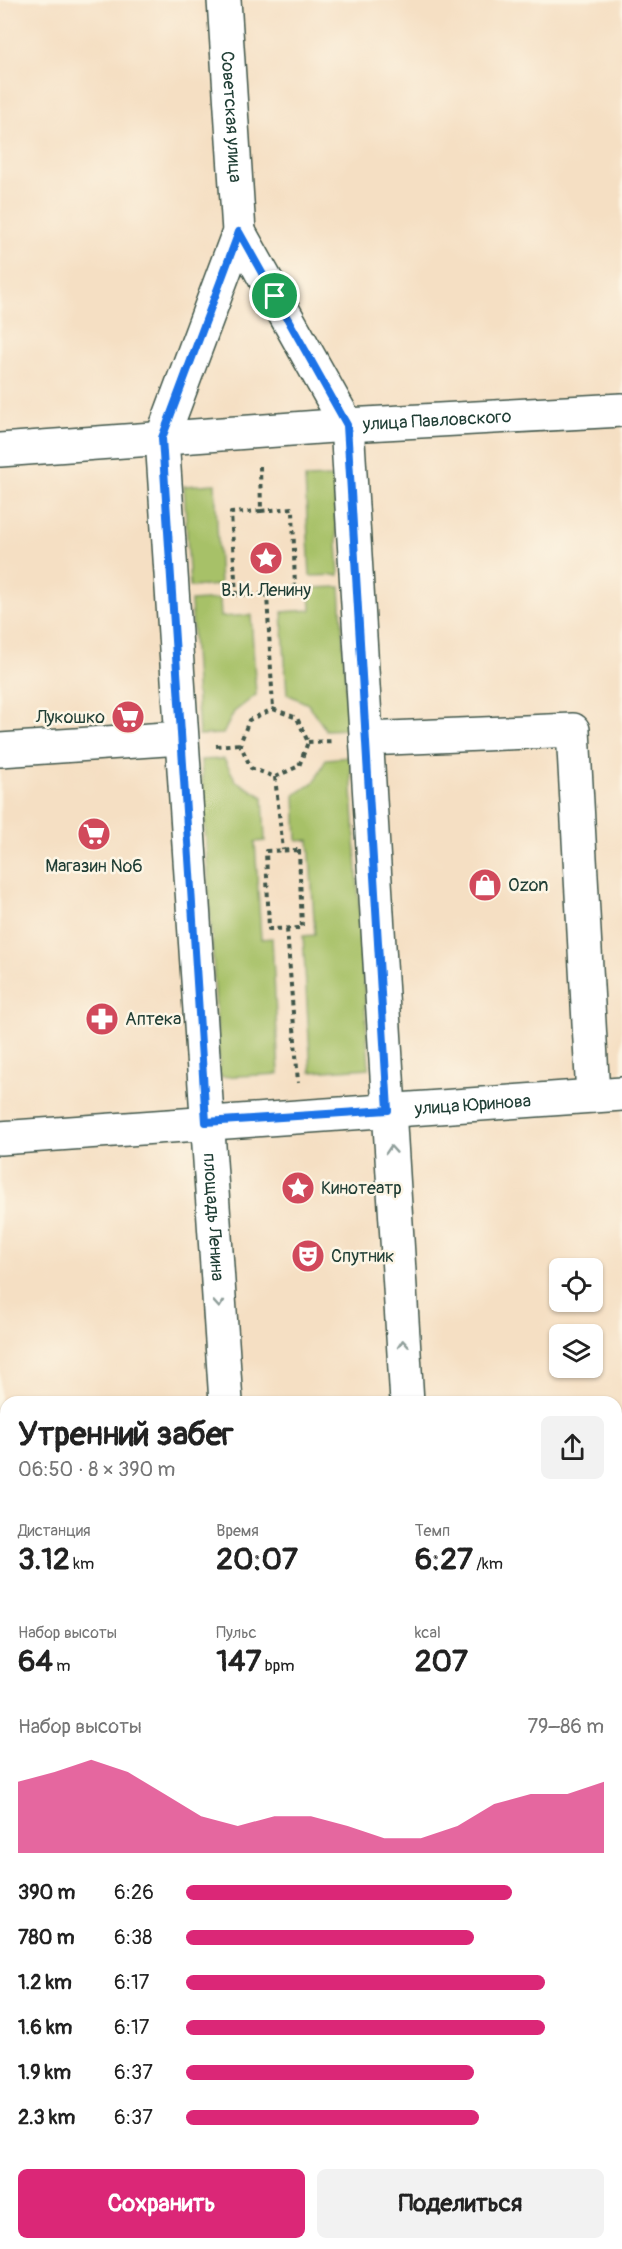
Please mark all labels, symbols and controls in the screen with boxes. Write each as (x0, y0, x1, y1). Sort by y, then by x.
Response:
street label: Советская улица (216, 50, 247, 183)
pin (249, 270, 300, 321)
icon: arrive (258, 279, 291, 312)
street label: улица Павловского (361, 405, 512, 436)
place icon: В. И. Ленину (248, 540, 284, 576)
place label: В. И. Ленину (221, 579, 311, 602)
supermarket icon: Лукошко (110, 699, 146, 735)
place label: Лукошко (35, 706, 105, 729)
supermarket icon: Магазин №6 (76, 816, 112, 852)
place label: Магазин №6 (45, 855, 143, 878)
shop icon: Ozon (467, 867, 503, 903)
place label: Ozon (508, 874, 548, 897)
pharmacy icon: Аптека (84, 1001, 120, 1037)
place label: Аптека (125, 1008, 181, 1031)
street label: улица Юринова (413, 1089, 532, 1120)
one-way arrow (384, 1145, 397, 1154)
street label: площадь Ленина (198, 1152, 229, 1282)
place icon: Кинотеатр (280, 1170, 316, 1206)
place label: Кинотеатр (321, 1177, 402, 1200)
theatre icon: Спутник (290, 1238, 326, 1274)
place label: Спутник (331, 1245, 394, 1268)
map controls (549, 1258, 603, 1378)
button: locate (549, 1258, 603, 1312)
one-way arrow (212, 1299, 225, 1308)
button: layers (549, 1324, 603, 1378)
one-way arrow (397, 1340, 410, 1349)
text: Утренний забег (18, 1414, 234, 1455)
button: share (541, 1416, 604, 1479)
text: 06:50 · 8 × 390 m (18, 1457, 175, 1482)
text: Дистанция (18, 1521, 91, 1541)
text: Время (216, 1521, 259, 1541)
text: Темп (415, 1521, 450, 1541)
text: 3.12 (18, 1541, 70, 1578)
text: 20:07 (216, 1541, 298, 1578)
text: 6:27 (415, 1541, 473, 1578)
text: km (70, 1554, 94, 1574)
text: /km (473, 1554, 503, 1574)
text: Набор высоты (18, 1623, 117, 1643)
text: Пульс (216, 1623, 257, 1643)
text: kcal (415, 1623, 441, 1643)
text: 64 (18, 1643, 53, 1680)
text: 147 (216, 1643, 261, 1680)
text: 207 (415, 1643, 468, 1680)
text: m (53, 1656, 71, 1676)
text: bpm (261, 1656, 294, 1676)
text: Набор высоты (18, 1714, 142, 1739)
text: 79–86 m (528, 1714, 604, 1739)
text: 390 m (18, 1880, 75, 1905)
text: 6:26 (114, 1880, 154, 1905)
text: 780 m (18, 1925, 74, 1950)
text: 6:38 (114, 1925, 152, 1950)
text: 1.2 km (18, 1970, 72, 1995)
text: 6:17 (114, 1970, 149, 1995)
text: 1.6 km (18, 2015, 72, 2040)
text: 6:17 (114, 2015, 149, 2040)
text: 1.9 km (18, 2060, 71, 2085)
text: 6:37 (114, 2060, 153, 2085)
text: 2.3 km (18, 2105, 75, 2130)
text: 6:37 (114, 2105, 153, 2130)
button: Сохранить (18, 2169, 305, 2238)
button: Поделиться (317, 2169, 604, 2238)

